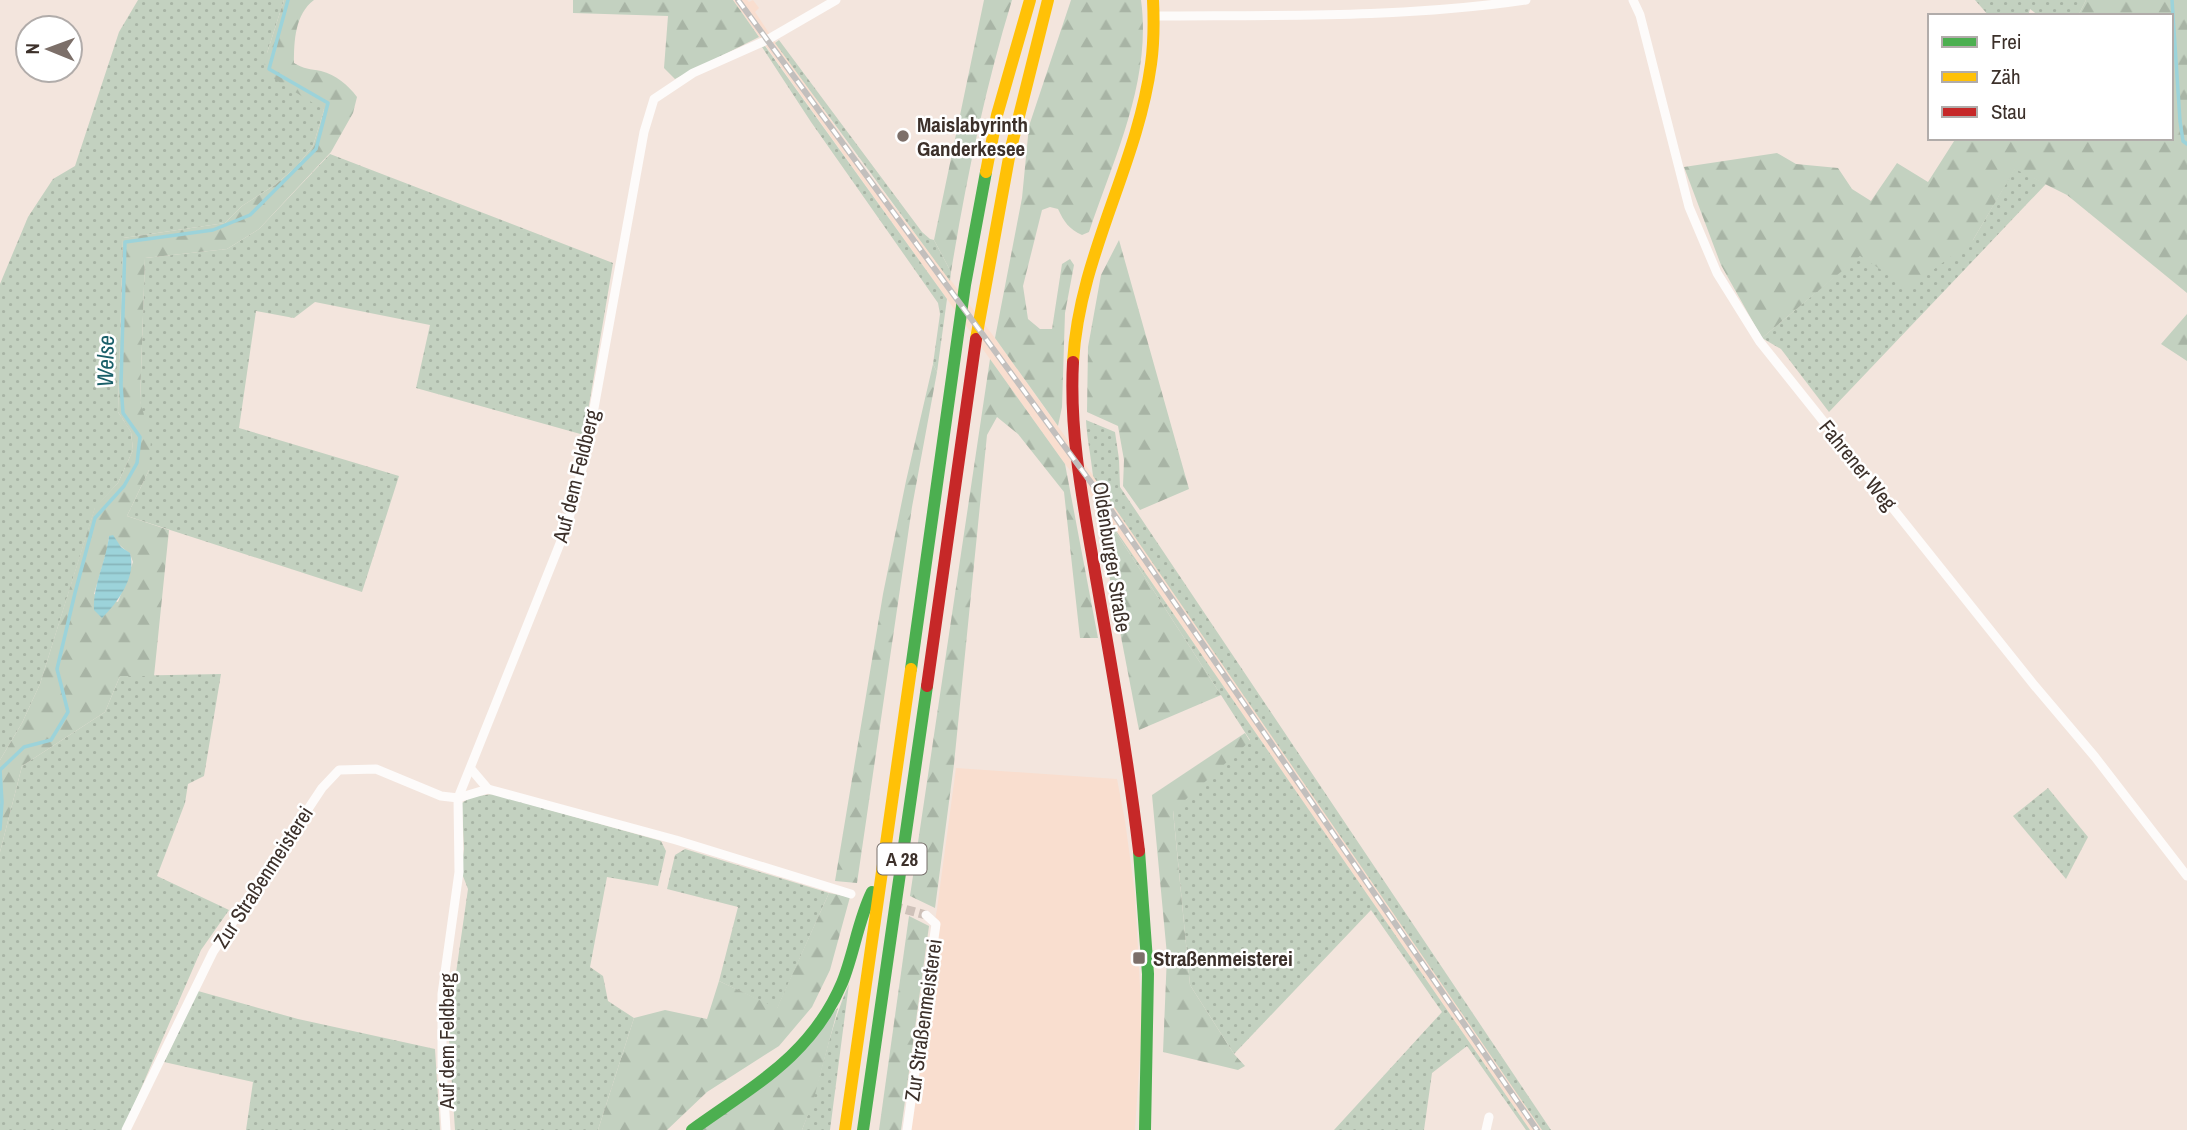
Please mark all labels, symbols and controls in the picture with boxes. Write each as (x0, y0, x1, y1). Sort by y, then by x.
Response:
north arrow (14, 14, 84, 84)
legend (1928, 14, 2173, 140)
text: Frei (1991, 27, 2022, 56)
text: N (19, 43, 45, 55)
text: Zäh (1991, 62, 2021, 91)
text: Stau (1991, 97, 2026, 126)
place label: Maislabyrinth Ganderkesee (917, 110, 1028, 163)
marker: Maislabyrinth Ganderkesee (895, 128, 911, 144)
water label: Welse (89, 335, 121, 387)
street label: Auf dem Feldberg (545, 406, 607, 546)
street label: Fahrener Weg (1812, 414, 1904, 517)
street label: Oldenburger Straße (1086, 480, 1138, 634)
street label: Zur Straßenmeisterei (206, 800, 320, 954)
road number: A 28 (878, 844, 926, 874)
street label: Zur Straßenmeisterei (897, 937, 949, 1103)
place label: Straßenmeisterei (1153, 944, 1293, 973)
marker: Straßenmeisterei (1131, 950, 1147, 966)
street label: Auf dem Feldberg (432, 973, 461, 1110)

